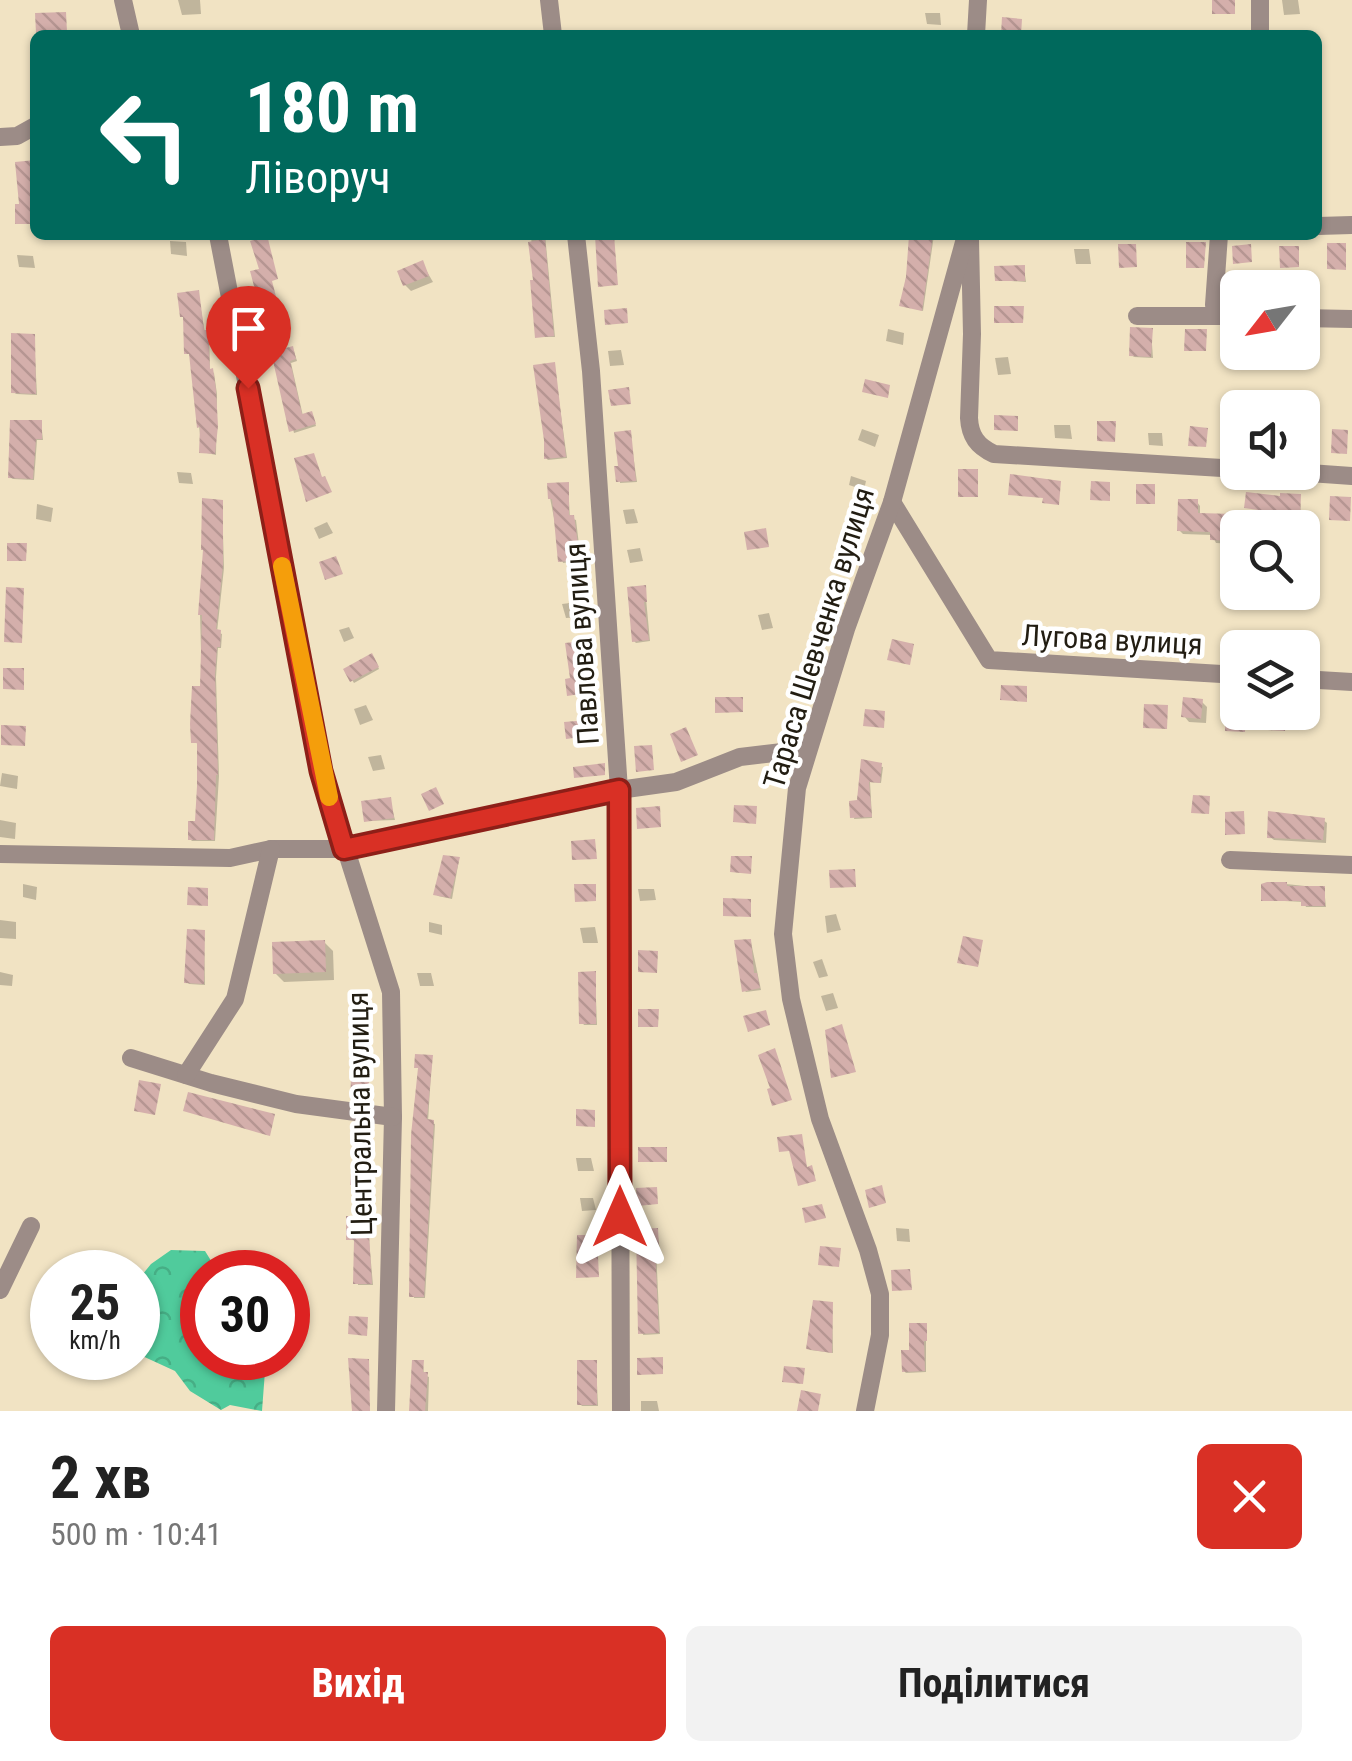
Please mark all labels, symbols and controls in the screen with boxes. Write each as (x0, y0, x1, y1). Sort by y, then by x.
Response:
text: 180 m (245, 67, 419, 149)
icon: left (80, 70, 210, 200)
text: Ліворуч (245, 151, 391, 204)
north arrow (1220, 270, 1320, 370)
map controls (1220, 270, 1320, 730)
pin (206, 286, 291, 389)
icon: arrive (221, 301, 276, 356)
button: sound (1220, 390, 1320, 490)
street label: Тараса Шевченка вулиця (756, 483, 881, 793)
button: search (1220, 510, 1320, 610)
street label: Павлова вулиця (557, 542, 606, 746)
street label: Лугова вулиця (1021, 617, 1203, 662)
button: layers (1220, 630, 1320, 730)
street label: Центральна вулиця (340, 992, 379, 1237)
position arrow (568, 1165, 672, 1269)
speed limit sign: 30 (180, 1250, 310, 1380)
text: 25 (70, 1274, 120, 1332)
text: km/h (69, 1326, 121, 1355)
text: 2 хв (50, 1442, 151, 1513)
button: close (1197, 1444, 1302, 1549)
text: 500 m · 10:41 (50, 1515, 222, 1553)
button: Вихід (50, 1626, 666, 1741)
button: Поділитися (686, 1626, 1302, 1741)

